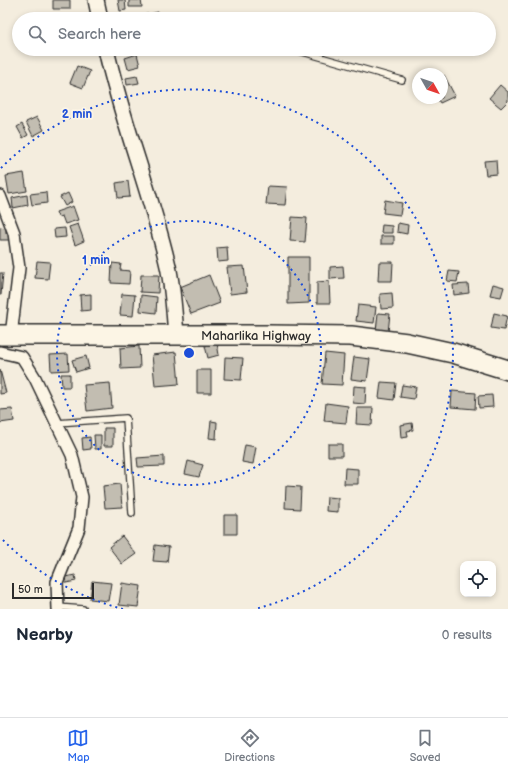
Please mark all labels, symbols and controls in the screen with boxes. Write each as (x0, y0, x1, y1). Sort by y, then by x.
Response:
search box (12, 12, 496, 56)
icon: search (26, 23, 48, 45)
text: Search here (58, 25, 141, 44)
north arrow (412, 68, 448, 104)
text: 2 min (62, 107, 92, 122)
text: 1 min (82, 253, 110, 268)
street label: Maharlika Highway (201, 328, 311, 345)
centre of rings (182, 346, 196, 360)
map controls (460, 561, 496, 597)
button: locate (460, 561, 496, 597)
scale bar (12, 581, 94, 600)
text: 50 m (18, 583, 43, 596)
text: Nearby (16, 625, 73, 645)
text: 0 results (442, 627, 492, 643)
tab: Map (67, 727, 90, 764)
tab: Directions (224, 727, 275, 764)
tab: Saved (410, 727, 441, 764)

